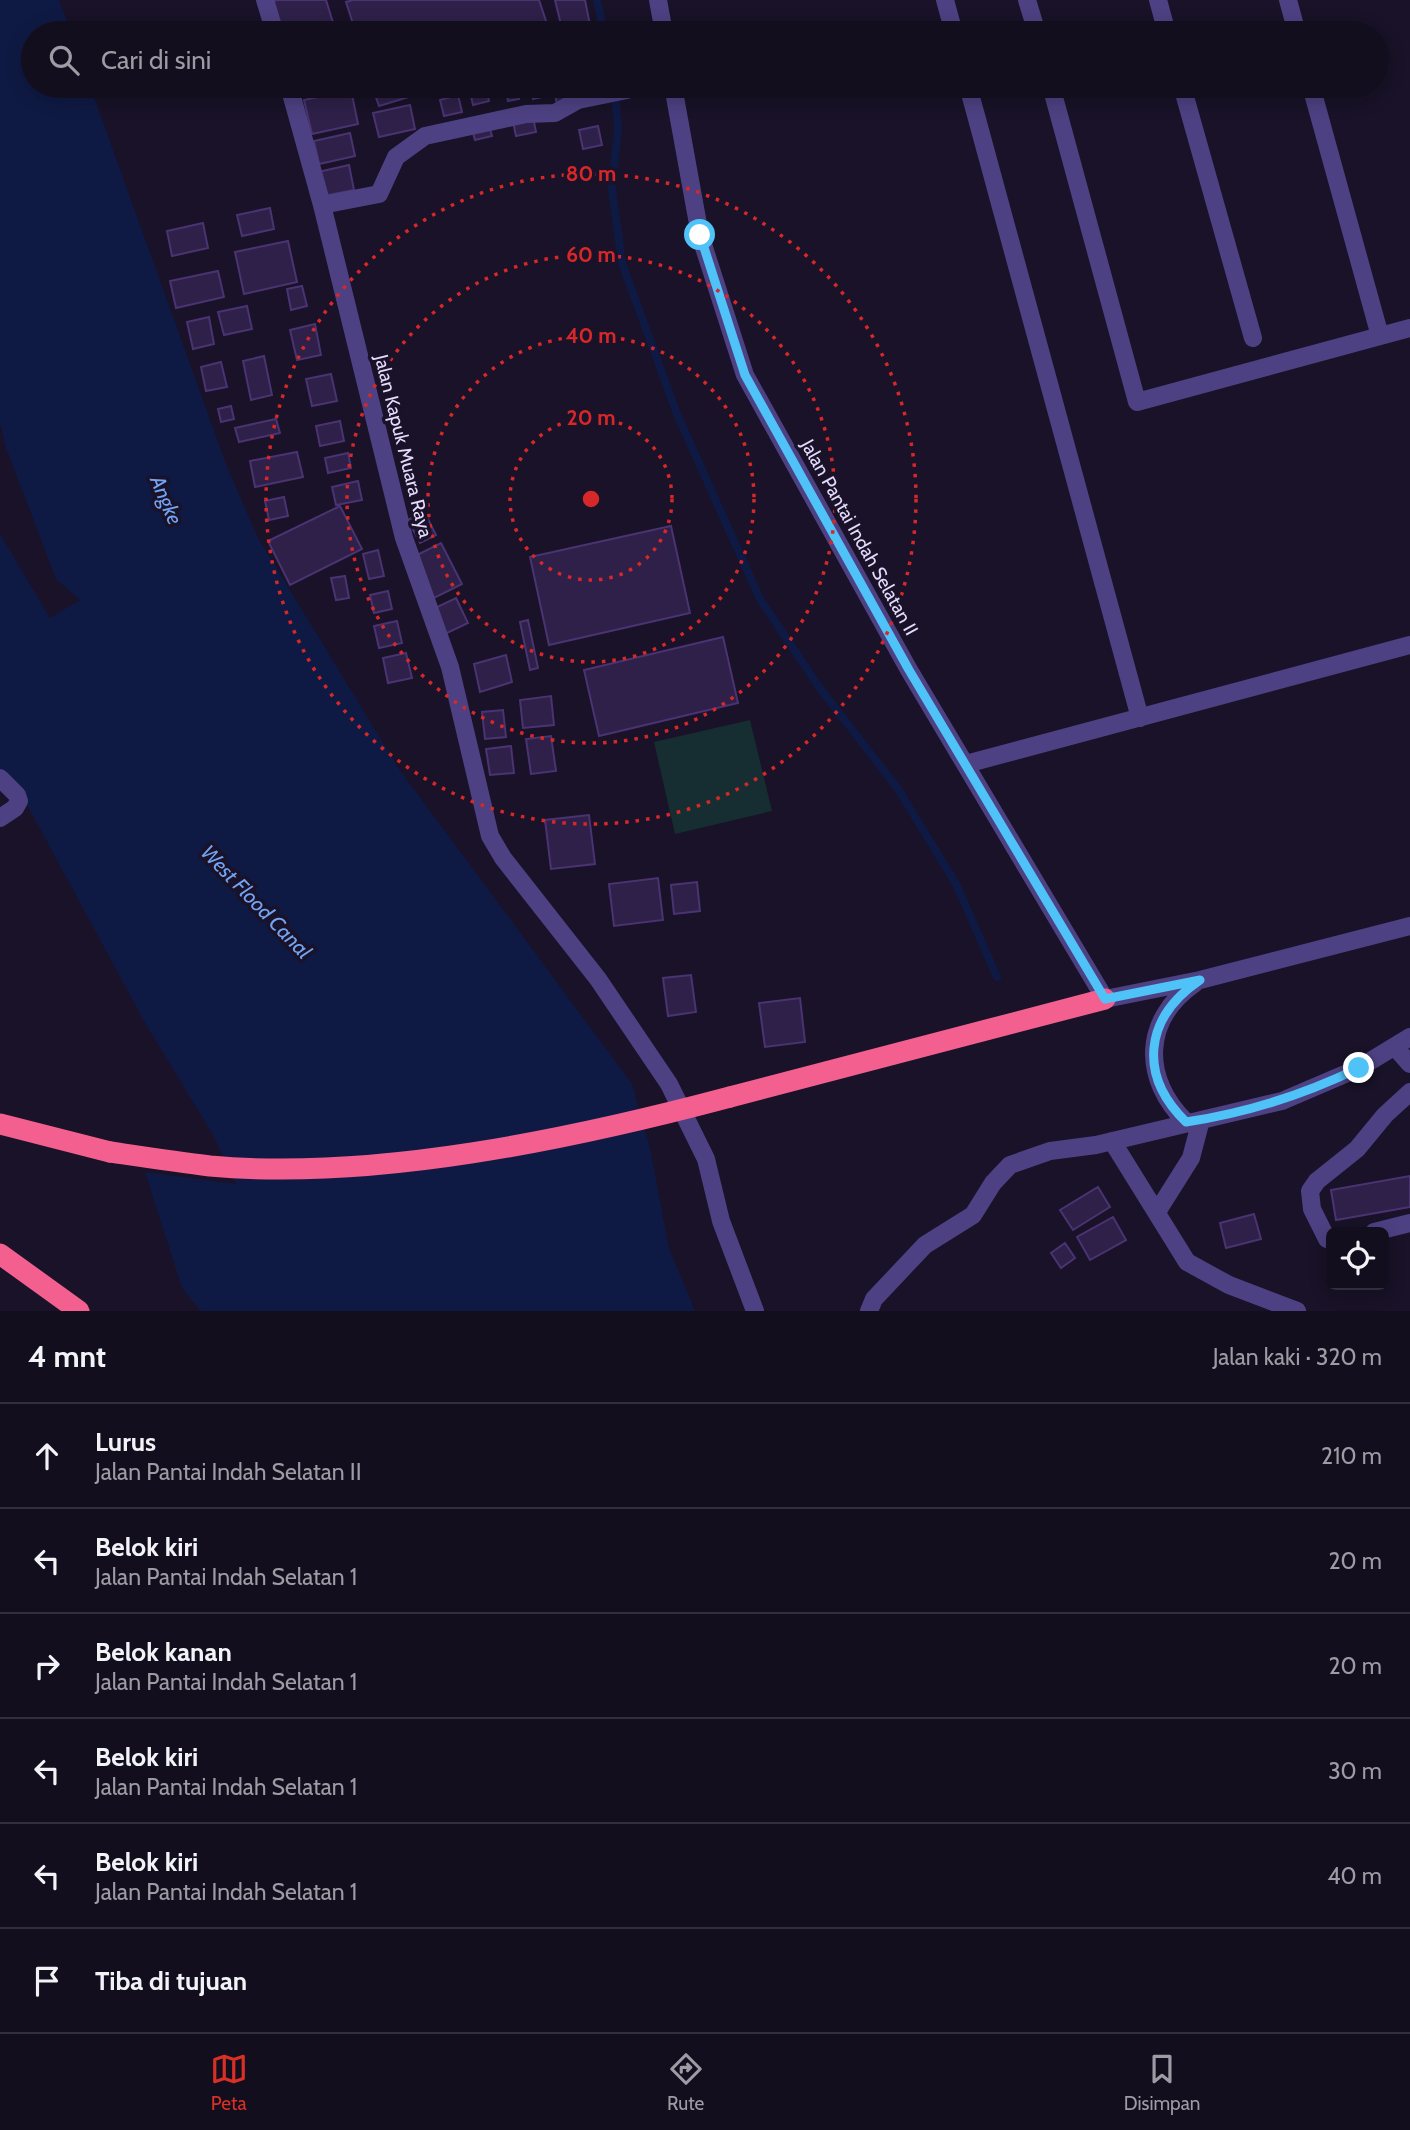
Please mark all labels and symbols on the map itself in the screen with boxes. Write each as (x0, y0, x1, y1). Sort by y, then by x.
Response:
text: 80 m (566, 161, 616, 186)
route start (684, 219, 715, 250)
text: 60 m (566, 242, 616, 267)
text: 40 m (566, 323, 616, 348)
street label: Jalan Kapuk Muara Raya (369, 351, 437, 540)
text: 20 m (567, 405, 615, 430)
street label: Jalan Pantai Indah Selatan II (796, 435, 923, 639)
water label: Angke (145, 471, 188, 528)
centre of rings (579, 487, 603, 511)
water label: West Flood Canal (196, 840, 317, 964)
route end (1343, 1052, 1374, 1083)

